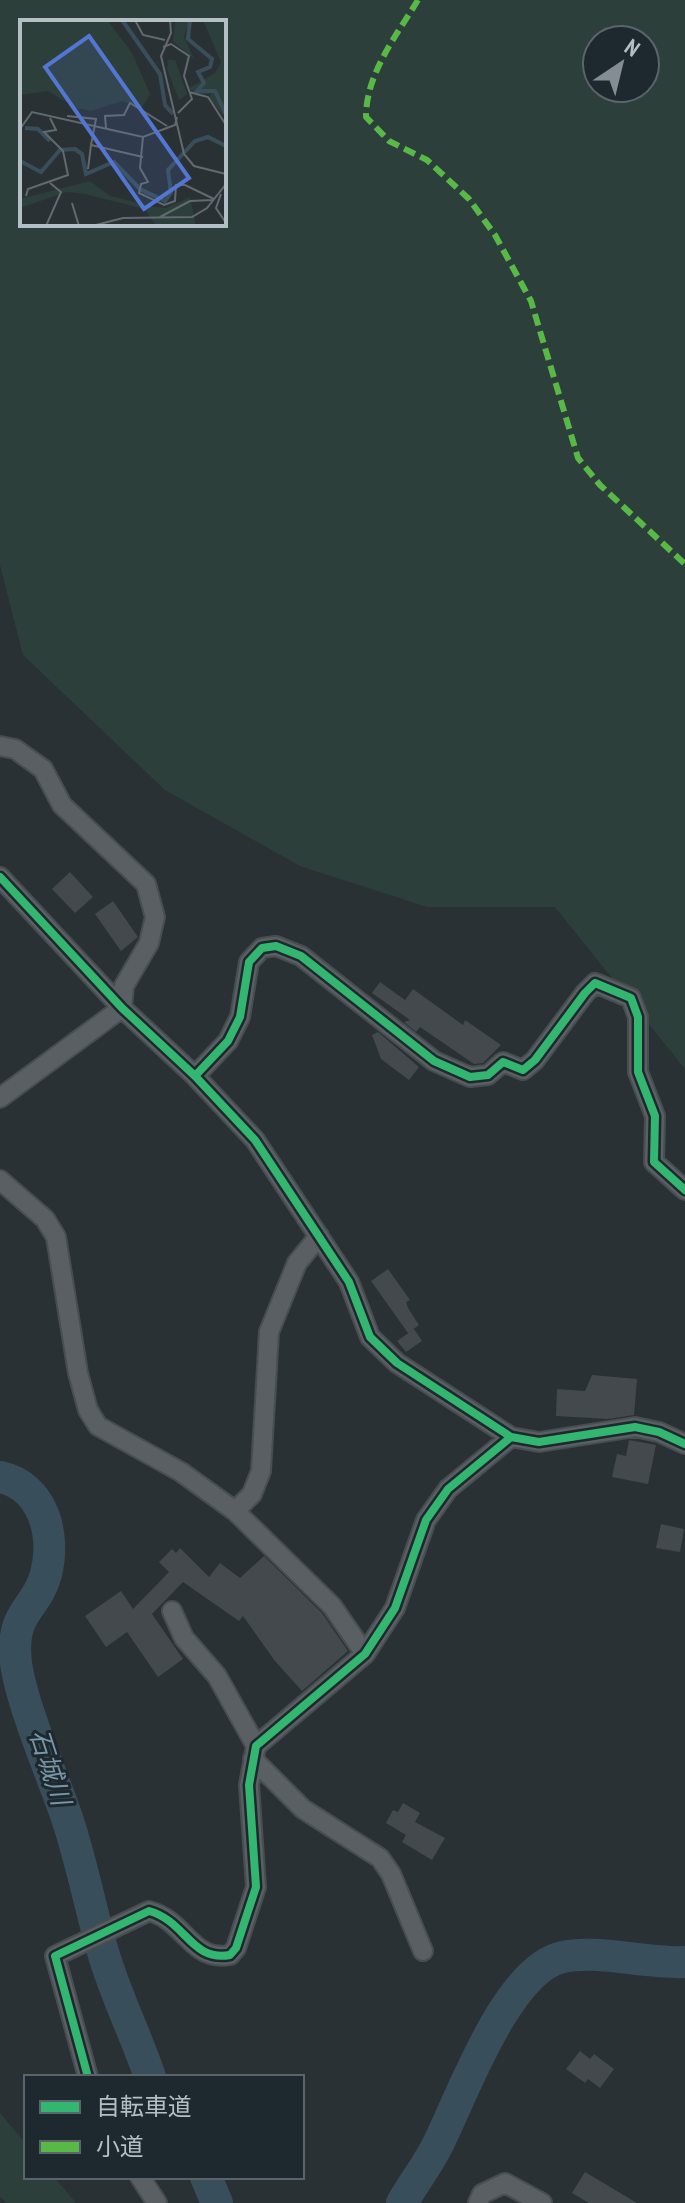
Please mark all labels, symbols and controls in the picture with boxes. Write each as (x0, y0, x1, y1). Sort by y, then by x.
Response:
inset map (20, 20, 226, 226)
north arrow (581, 24, 661, 104)
text: N (620, 33, 645, 62)
water label: 石城川 (23, 1725, 79, 1812)
legend (24, 2075, 304, 2179)
text: 自転車道 (96, 2091, 192, 2122)
text: 小道 (96, 2131, 144, 2162)

